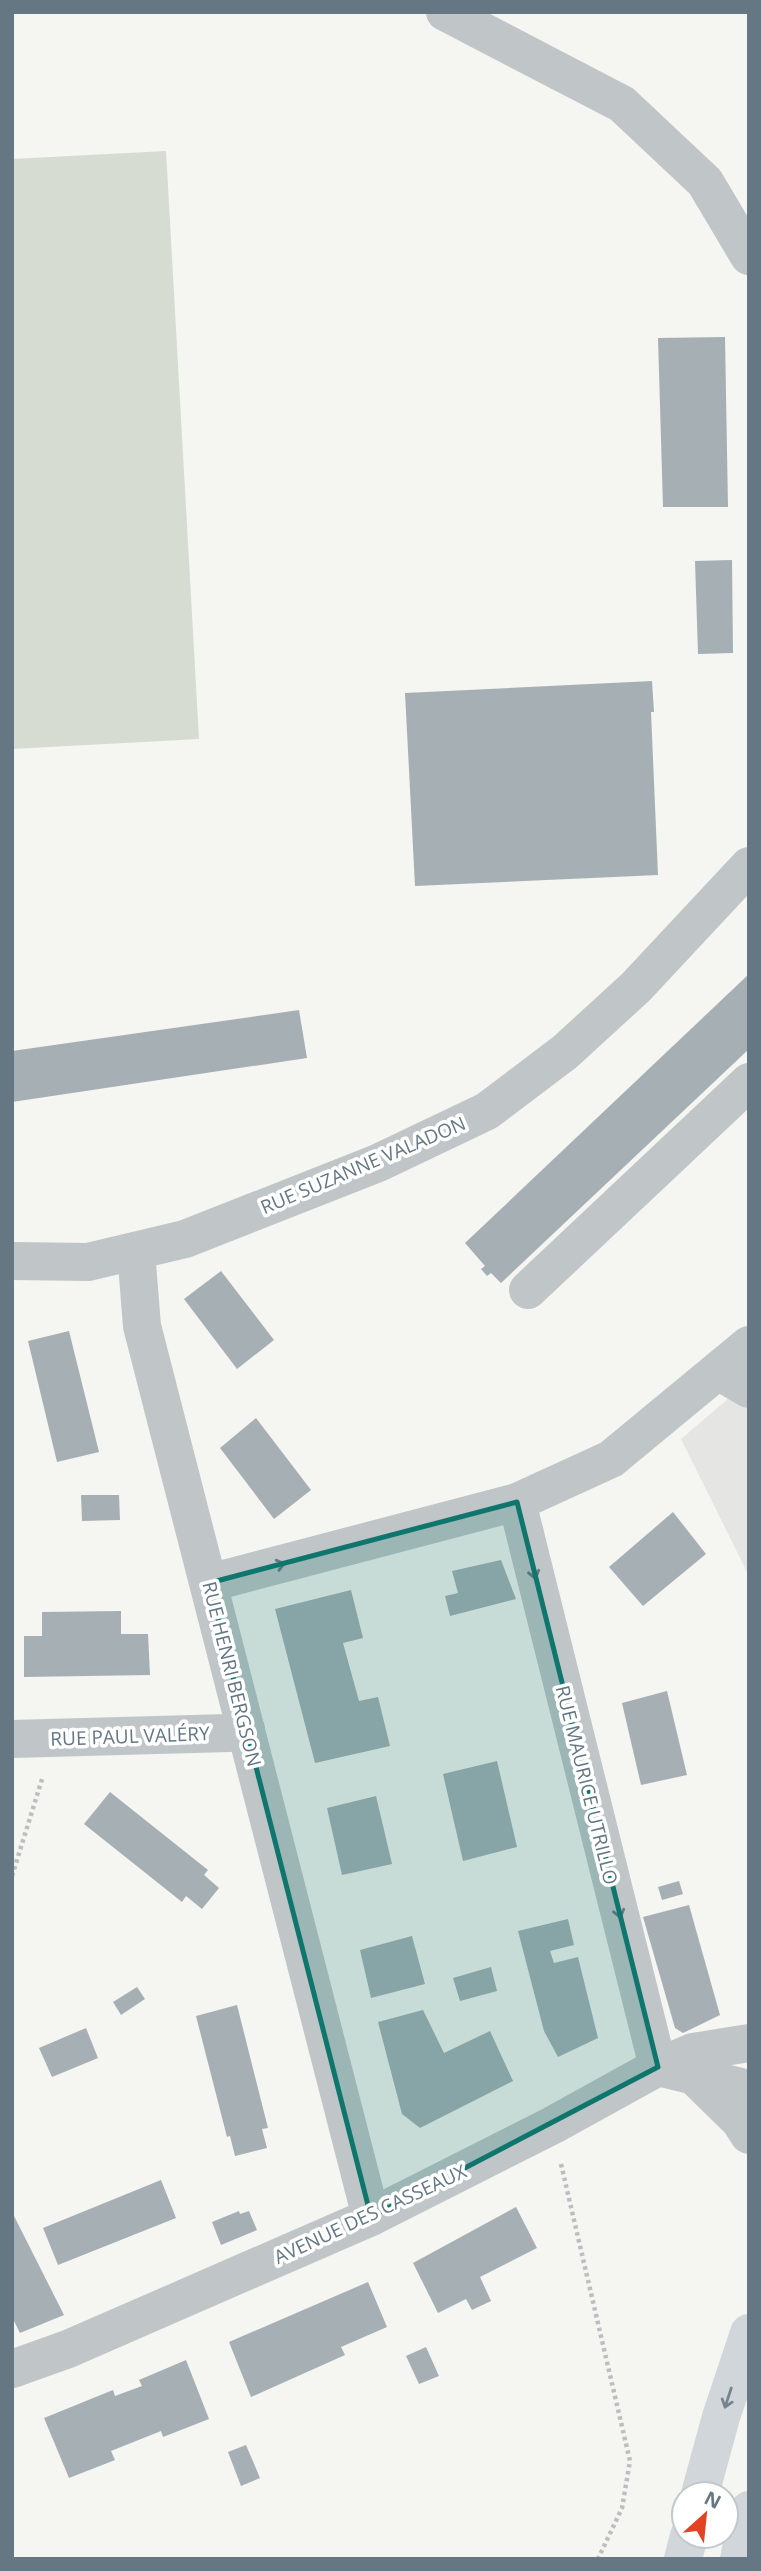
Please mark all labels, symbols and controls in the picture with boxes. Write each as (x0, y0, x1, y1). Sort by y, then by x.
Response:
street label: RUE SUZANNE VALADON (256, 1110, 470, 1220)
one-way arrow (527, 1557, 540, 1579)
one-way arrow (263, 1559, 286, 1572)
street label: RUE HENRI BERGSON (196, 1579, 268, 1769)
street label: RUE MAURICE UTRILLO (550, 1683, 624, 1887)
street label: RUE PAUL VALÉRY (50, 1720, 210, 1752)
one-way arrow (612, 1896, 625, 1919)
street label: AVENUE DES CASSEAUX (270, 2158, 470, 2270)
one-way arrow (720, 2387, 733, 2409)
north arrow (670, 2480, 740, 2550)
text: N (700, 2485, 726, 2515)

